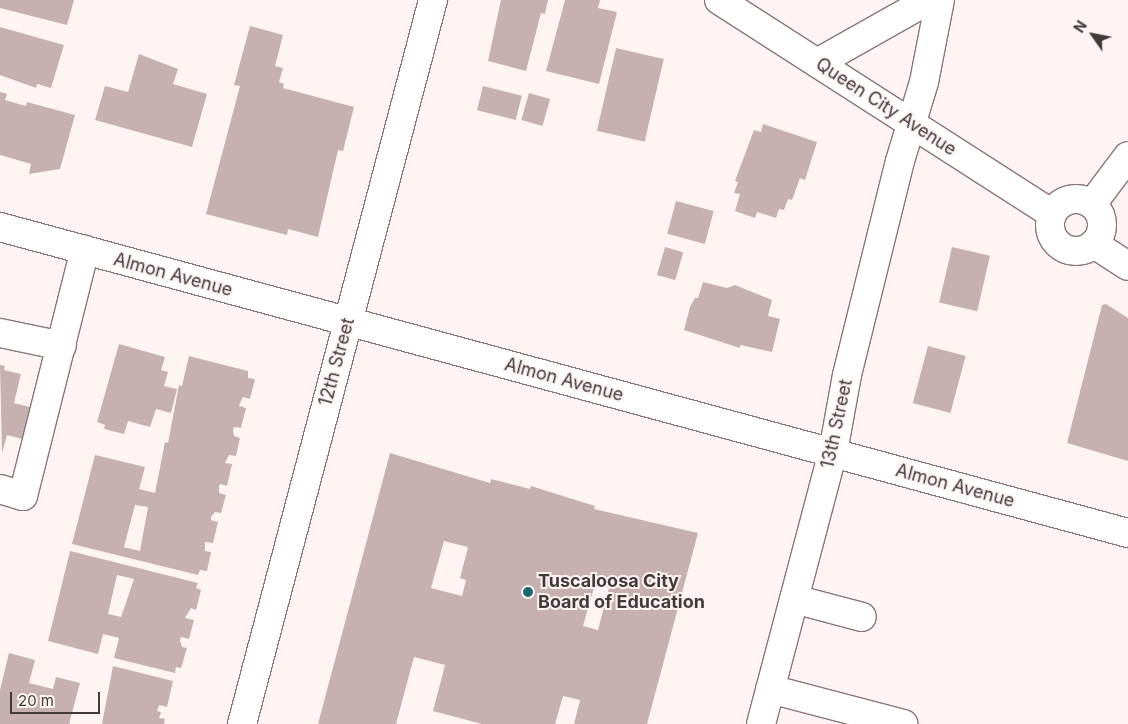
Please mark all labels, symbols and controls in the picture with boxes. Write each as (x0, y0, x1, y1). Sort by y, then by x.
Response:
north arrow (1068, 10, 1118, 60)
text: N (1070, 17, 1090, 36)
street label: Queen City Avenue (812, 53, 960, 161)
street label: Almon Avenue (111, 249, 235, 301)
street label: 12th Street (315, 315, 359, 409)
street label: Almon Avenue (502, 354, 626, 406)
street label: 13th Street (817, 377, 857, 471)
street label: Almon Avenue (893, 460, 1017, 512)
place label: Tuscaloosa City Board of Education (538, 571, 705, 614)
marker: Tuscaloosa City Board of Education (522, 586, 534, 598)
scale bar (12, 682, 102, 714)
text: 20 m (18, 691, 54, 710)

